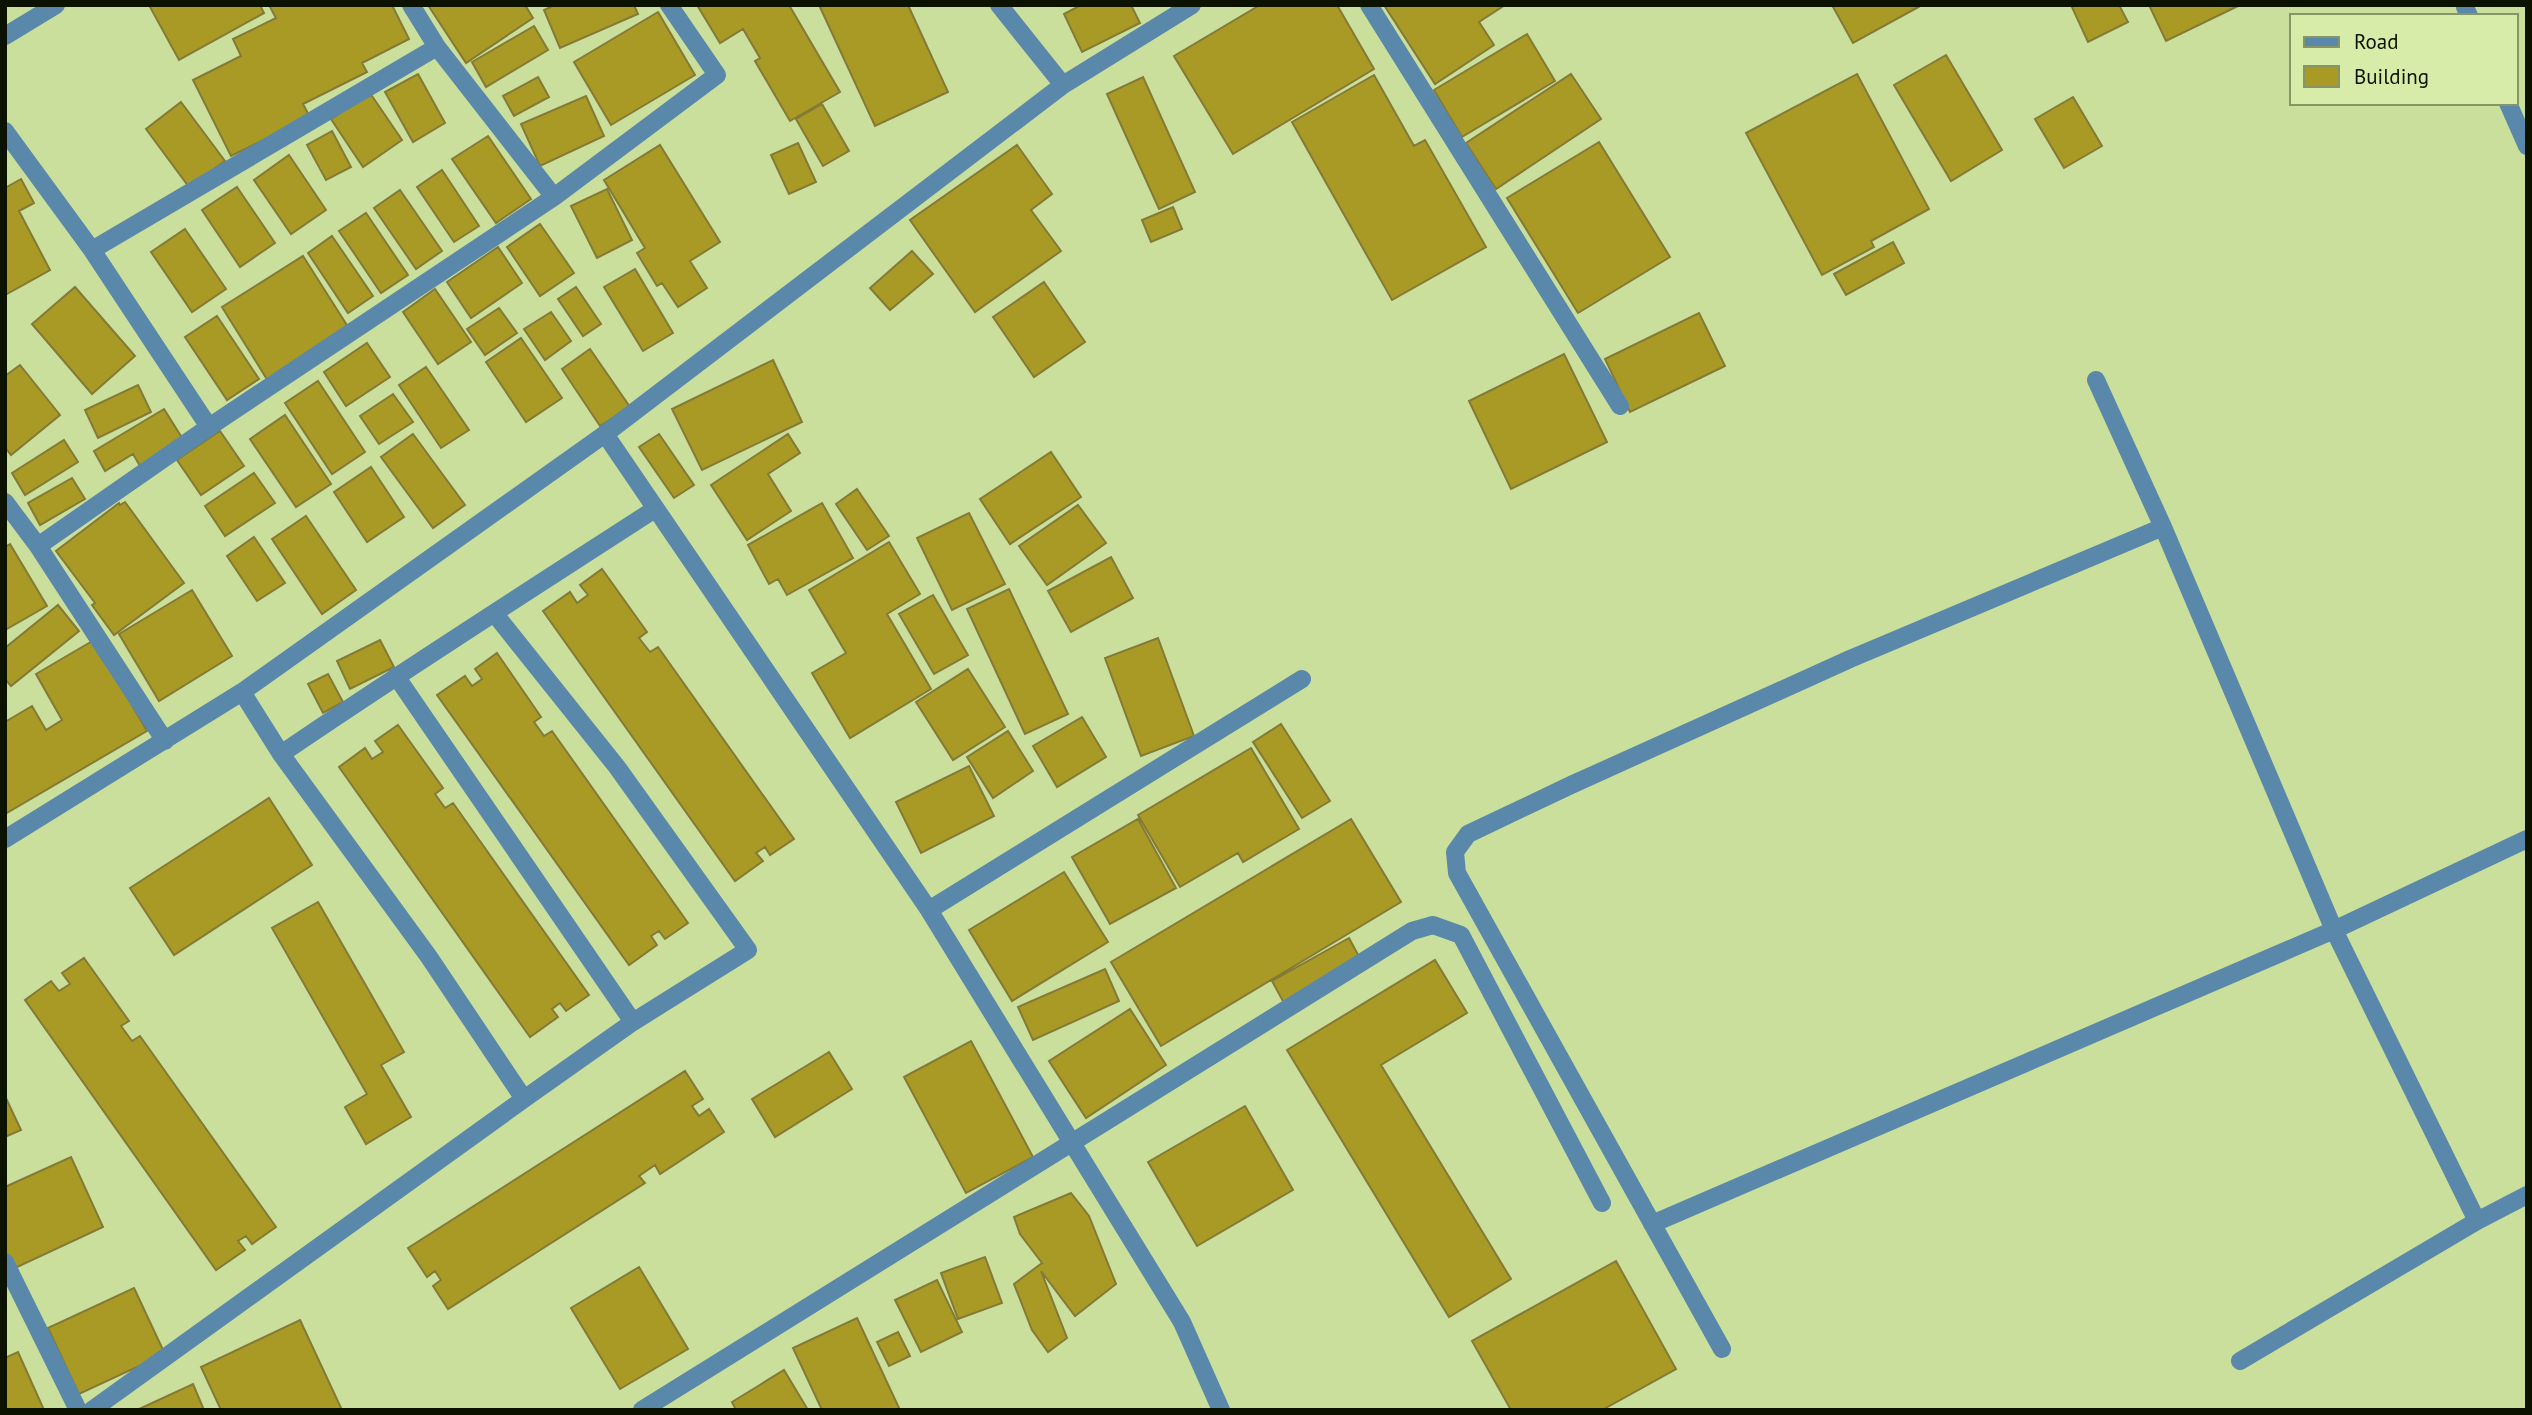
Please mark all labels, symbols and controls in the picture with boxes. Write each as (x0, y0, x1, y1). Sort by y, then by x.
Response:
legend (2290, 14, 2518, 105)
text: Road (2354, 28, 2398, 55)
text: Building (2354, 63, 2429, 90)

